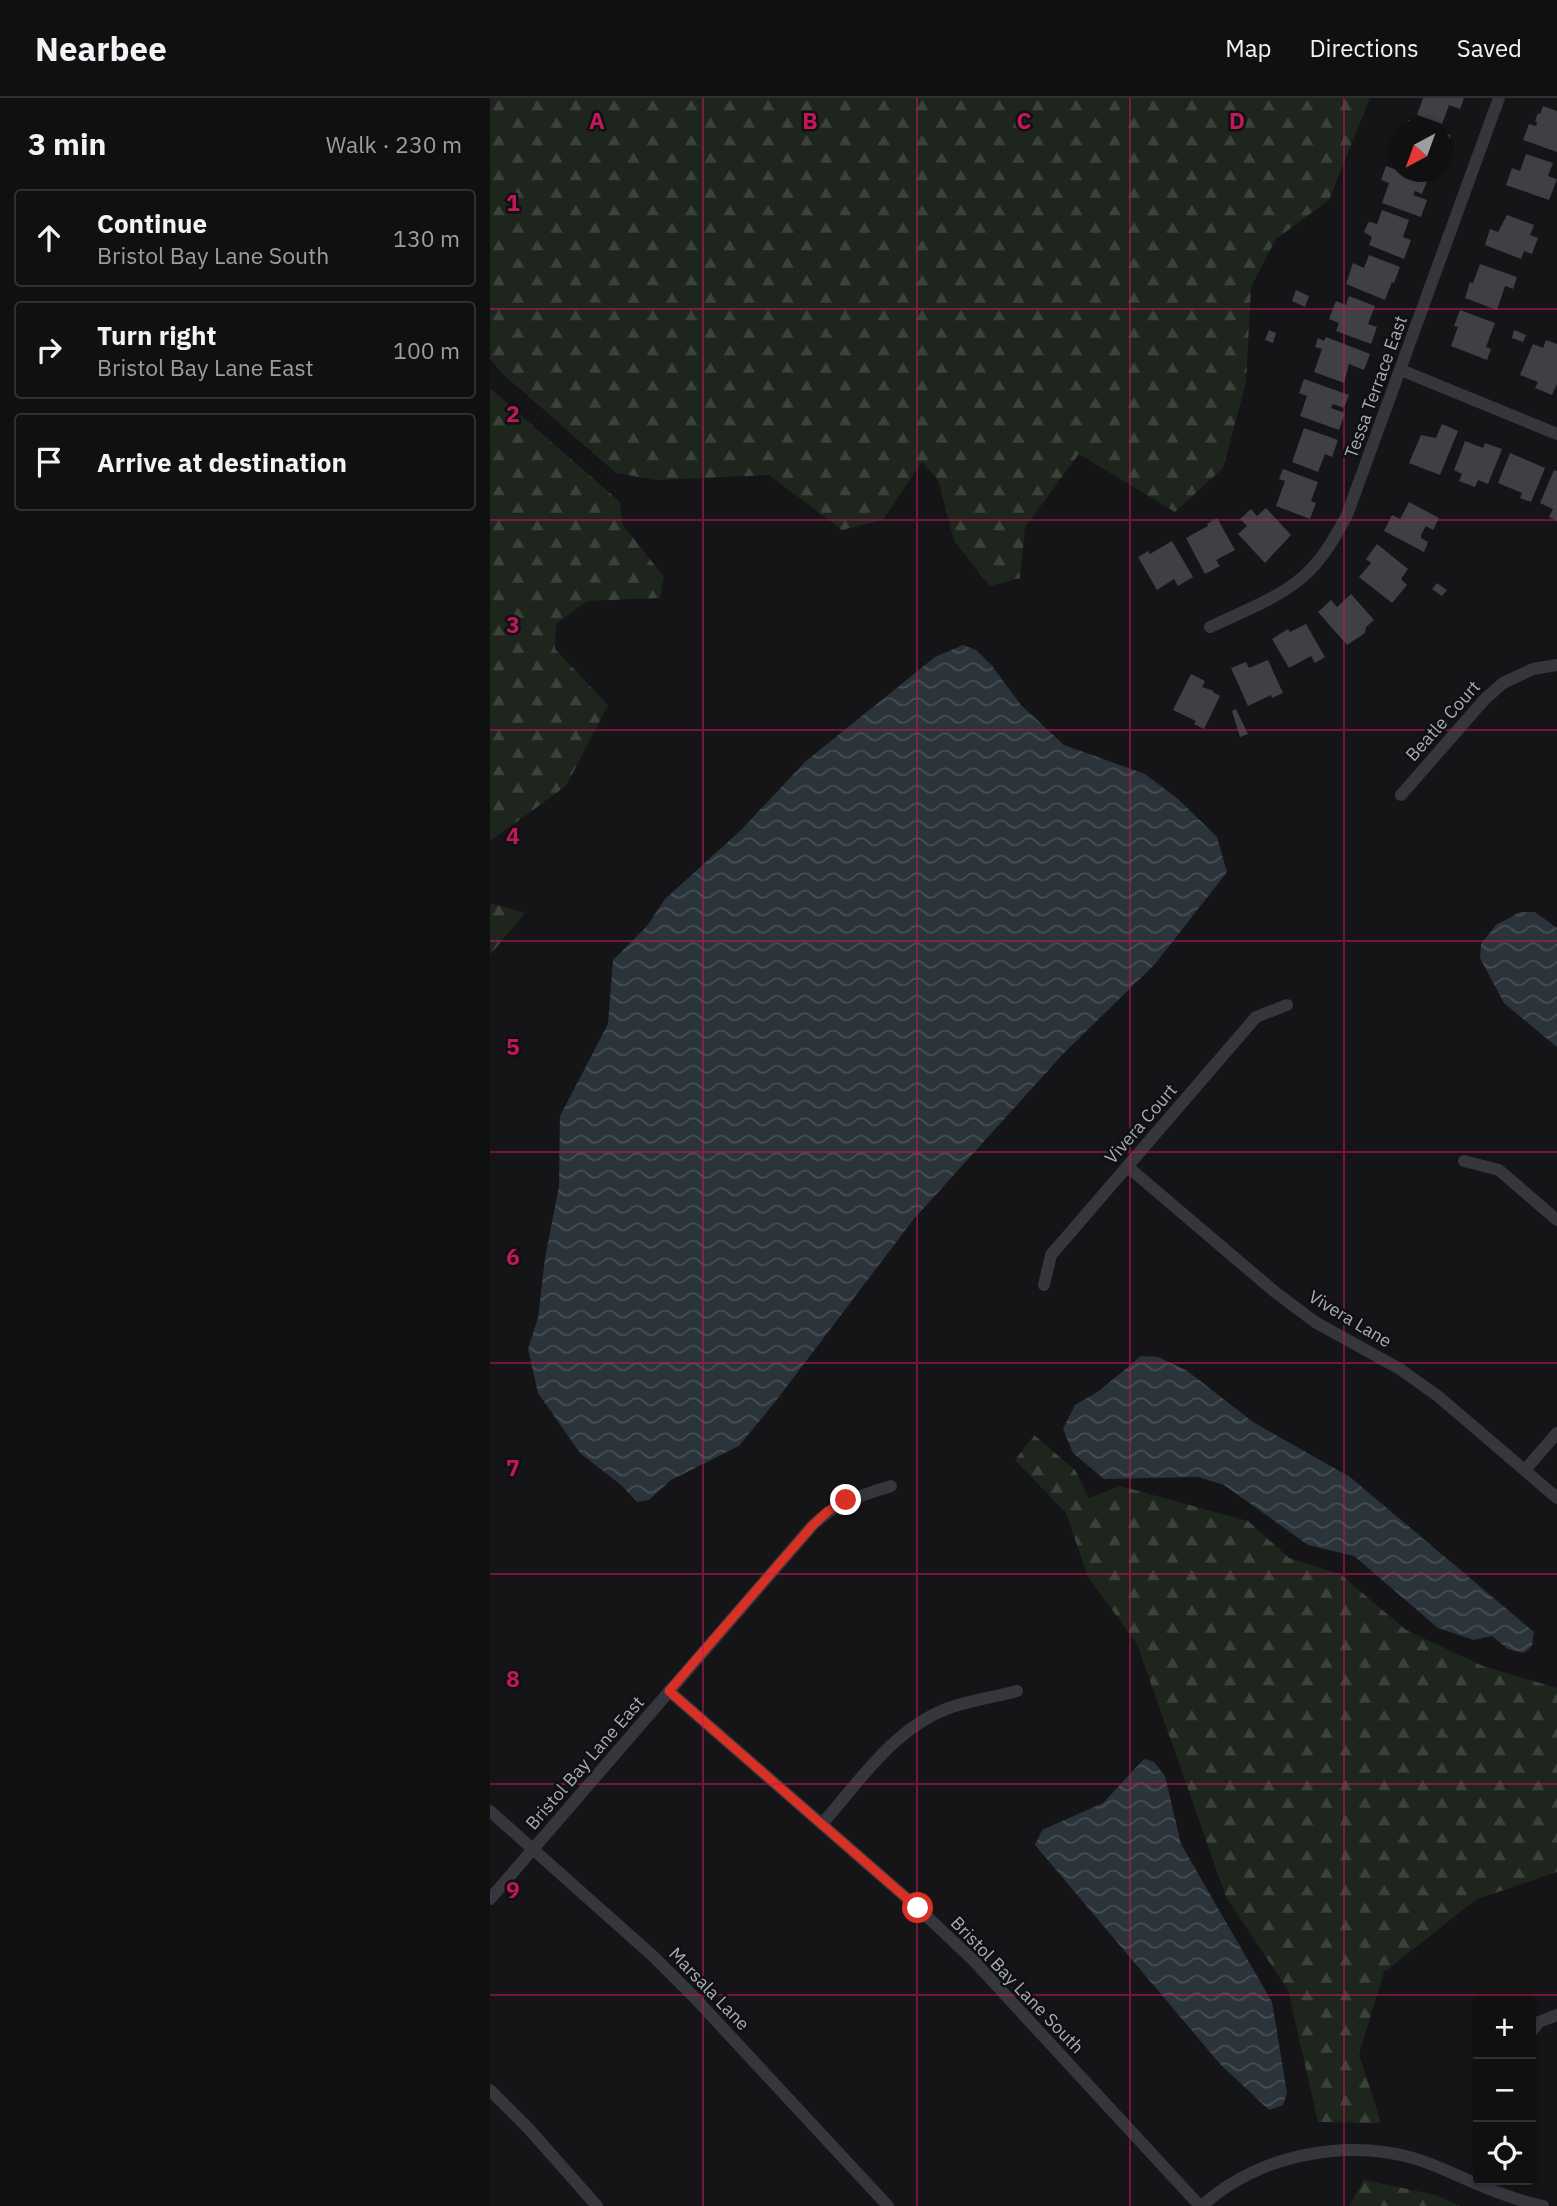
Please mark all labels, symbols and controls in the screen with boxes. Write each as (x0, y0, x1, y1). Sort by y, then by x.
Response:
text: Nearbee (35, 27, 167, 70)
text: Map (1225, 32, 1271, 64)
text: Directions (1309, 32, 1419, 64)
text: Saved (1457, 32, 1522, 64)
text: A (589, 105, 605, 135)
text: B (802, 105, 818, 135)
text: C (1017, 105, 1032, 135)
text: D (1229, 105, 1245, 135)
north arrow (1389, 119, 1452, 182)
text: 3 min (28, 124, 106, 163)
text: Walk · 230 m (326, 129, 462, 159)
text: 1 (506, 187, 520, 217)
text: Continue (97, 206, 207, 240)
icon: ahead (30, 219, 68, 257)
text: 130 m (393, 223, 460, 253)
text: Bristol Bay Lane South (97, 240, 329, 270)
street label: Tessa Terrace East (1339, 312, 1412, 461)
text: Turn right (97, 318, 216, 352)
icon: right (30, 331, 68, 369)
text: 100 m (393, 335, 460, 365)
text: Bristol Bay Lane East (97, 352, 314, 382)
text: 2 (506, 398, 520, 428)
icon: arrive (30, 443, 68, 481)
text: Arrive at destination (97, 445, 347, 479)
text: 3 (506, 609, 520, 639)
street label: Beatle Court (1400, 675, 1485, 766)
text: 4 (506, 820, 520, 850)
text: 5 (506, 1031, 520, 1061)
street label: Vivera Court (1099, 1079, 1182, 1169)
text: 6 (506, 1241, 520, 1271)
street label: Vivera Lane (1304, 1285, 1396, 1352)
text: 7 (506, 1452, 520, 1482)
route end (830, 1484, 861, 1515)
text: 8 (506, 1663, 520, 1693)
street label: Bristol Bay Lane East (520, 1691, 649, 1834)
text: 9 (506, 1874, 520, 1904)
route start (902, 1892, 933, 1923)
street label: Bristol Bay Lane South (946, 1911, 1089, 2058)
street label: Marsala Lane (664, 1942, 755, 2035)
map controls (1473, 1996, 1536, 2185)
button: + (1473, 1996, 1536, 2059)
button: − (1473, 2059, 1536, 2122)
button: locate (1473, 2122, 1536, 2185)

